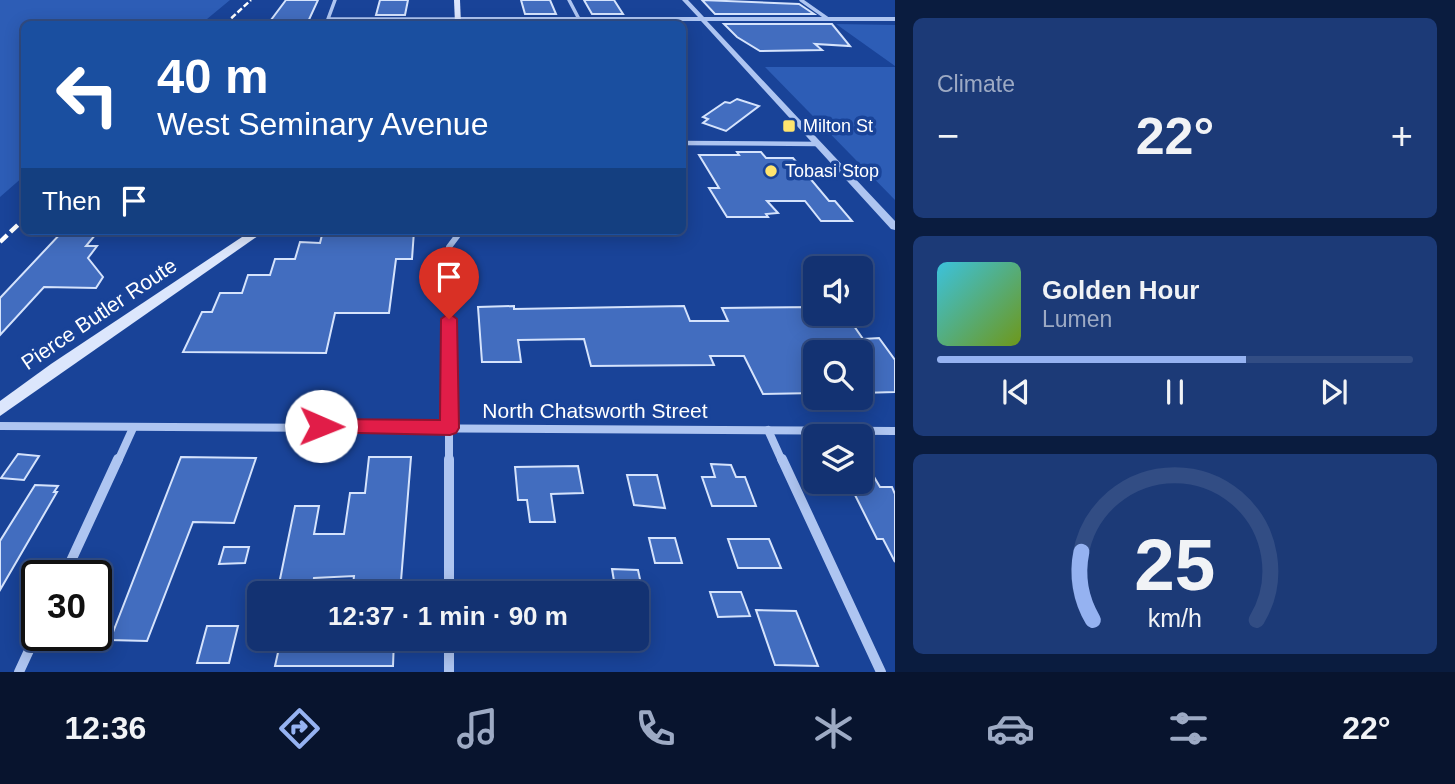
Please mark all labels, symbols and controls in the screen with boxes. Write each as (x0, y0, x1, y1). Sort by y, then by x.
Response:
icon: left (42, 49, 133, 140)
text: 40 m (157, 49, 269, 103)
text: Climate (937, 71, 1015, 97)
text: West Seminary Avenue (157, 106, 488, 142)
text: 22° (1136, 107, 1214, 165)
text: − (937, 115, 959, 157)
text: + (1391, 115, 1413, 157)
place label: Milton St (803, 116, 873, 136)
marker: Milton St (781, 118, 797, 134)
place label: Tobasi Stop (785, 161, 879, 181)
marker: Tobasi Stop (763, 163, 779, 179)
icon: arrive (115, 182, 153, 220)
text: Then (42, 186, 101, 216)
pin (419, 247, 479, 319)
street label: Pierce Butler Route (17, 253, 181, 374)
map controls (803, 256, 873, 494)
button: sound (803, 256, 873, 326)
icon: arrive (430, 258, 468, 296)
text: Golden Hour (1042, 275, 1199, 305)
text: Lumen (1042, 306, 1112, 332)
button: search (803, 340, 873, 410)
icon: previous (997, 373, 1035, 411)
icon: pause (1156, 373, 1194, 411)
icon: next (1315, 373, 1353, 411)
position arrow (284, 389, 358, 463)
street label: North Chatsworth Street (482, 399, 708, 422)
button: layers (803, 424, 873, 494)
text: 25 (1135, 524, 1215, 605)
speed limit sign: 30 (21, 560, 112, 651)
text: 12:37 · 1 min · 90 m (328, 601, 568, 631)
text: km/h (1148, 604, 1202, 632)
icon: directions (275, 704, 324, 753)
icon: music (453, 704, 502, 753)
icon: phone (631, 704, 680, 753)
icon: climate (809, 704, 858, 753)
icon: car (986, 704, 1035, 753)
icon: filters (1164, 704, 1213, 753)
text: 12:36 (64, 710, 146, 746)
text: 22° (1342, 710, 1391, 746)

